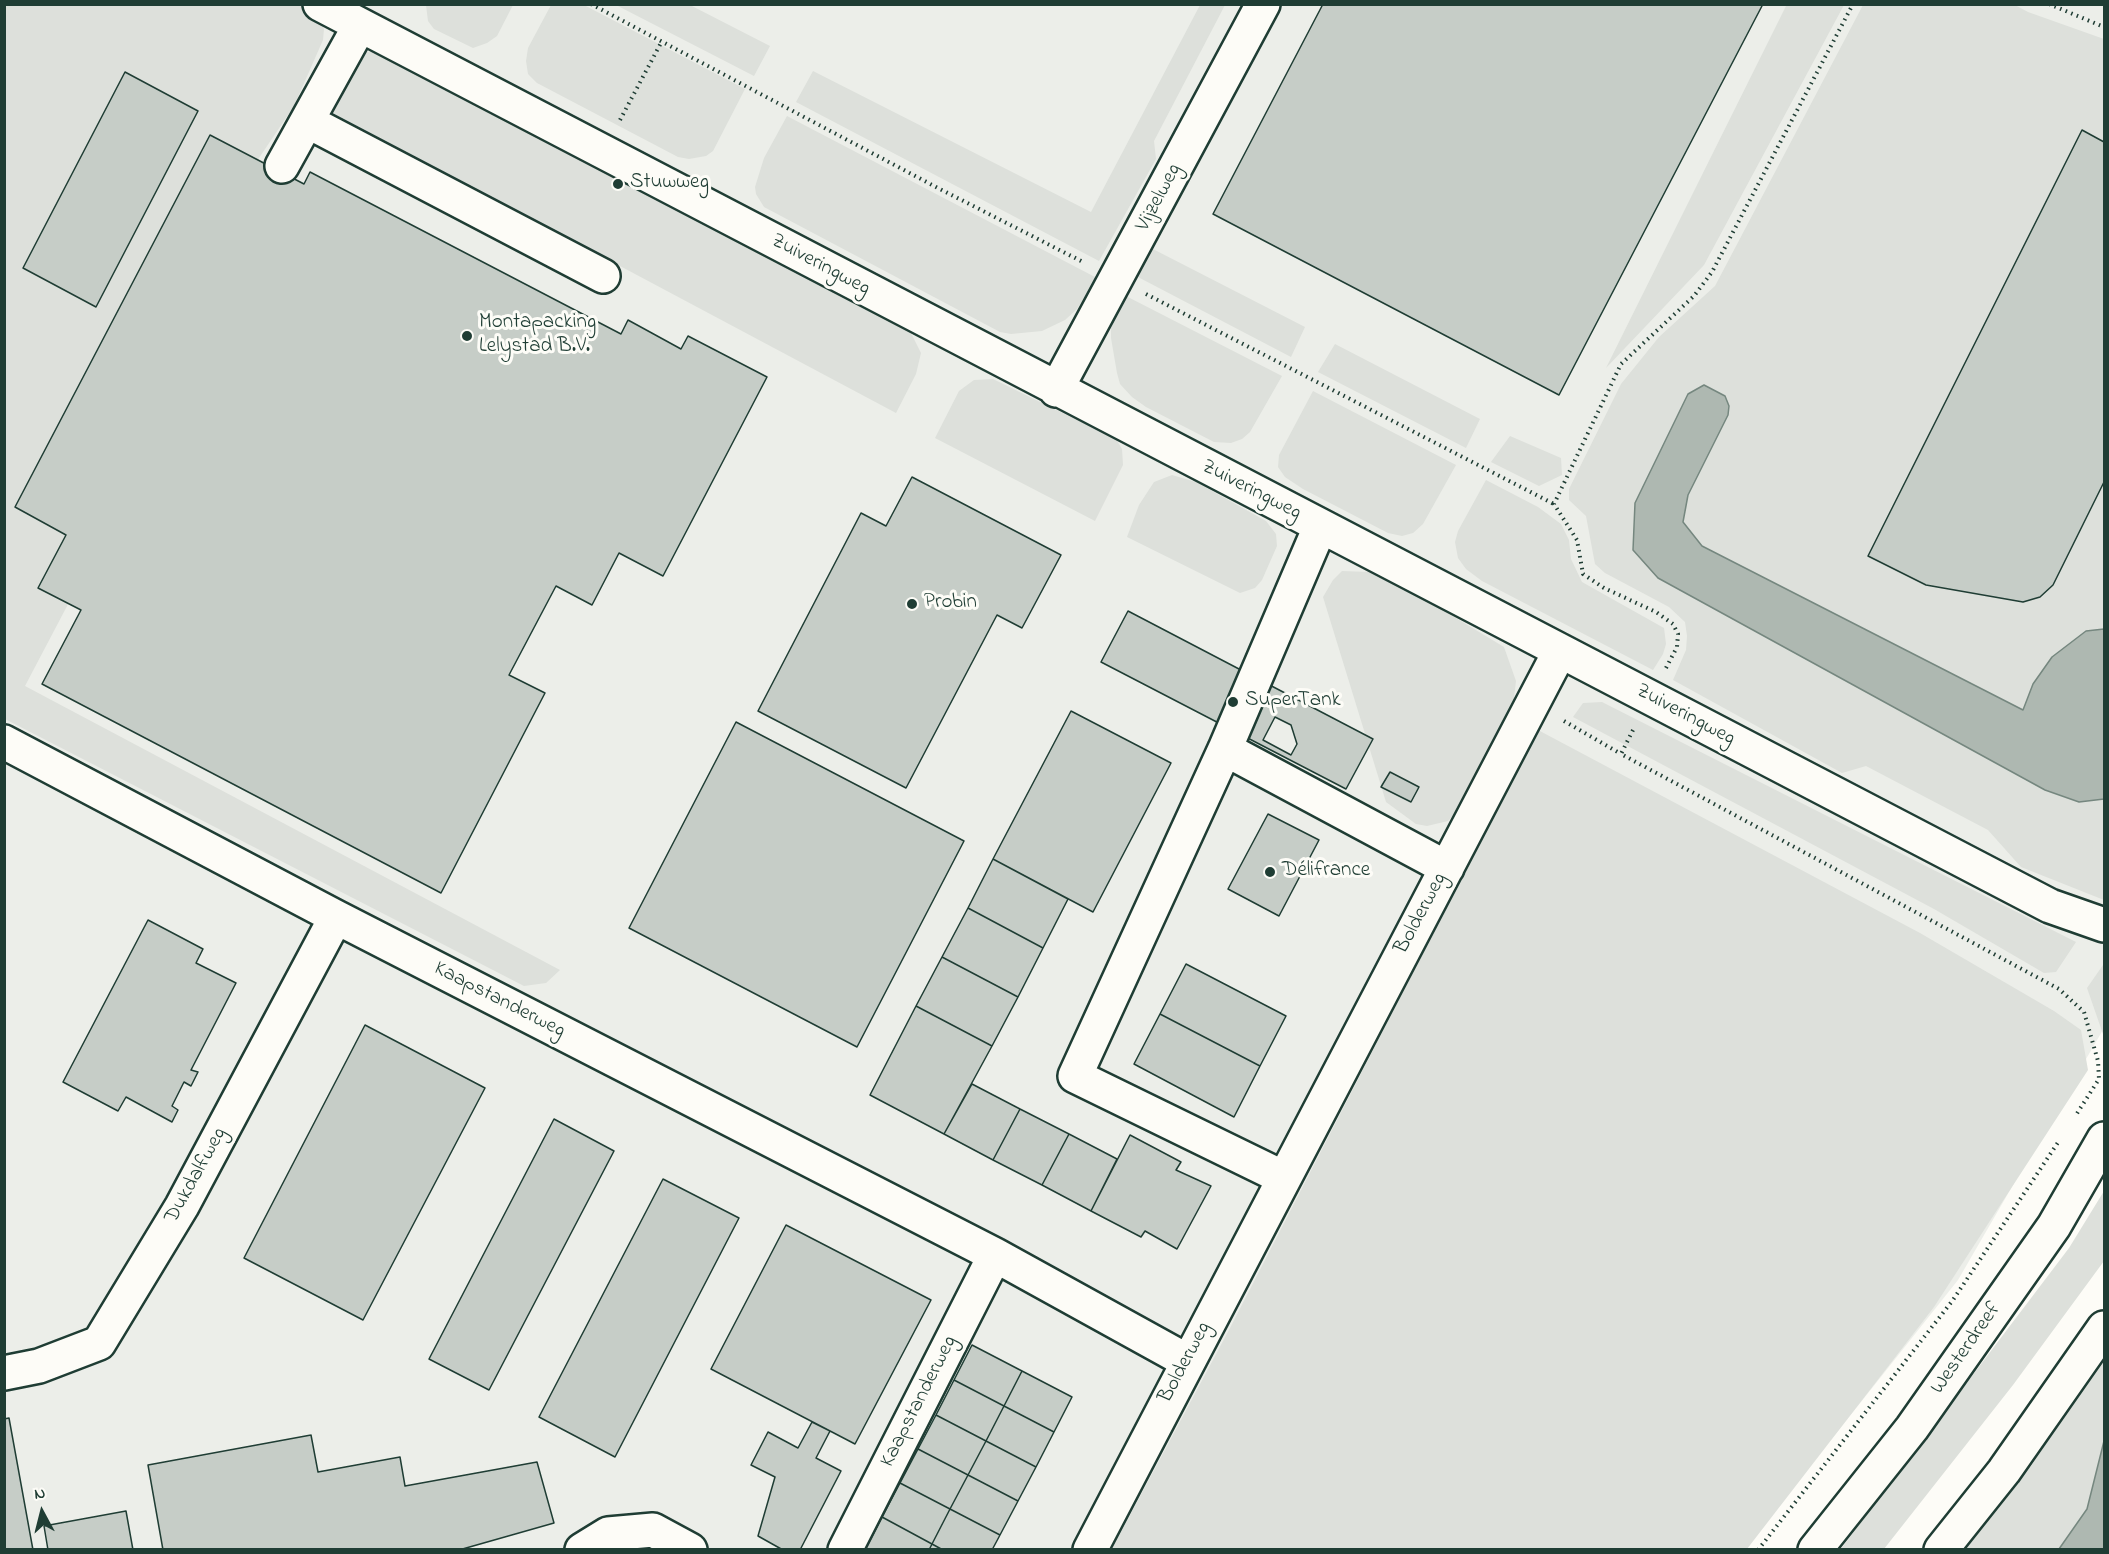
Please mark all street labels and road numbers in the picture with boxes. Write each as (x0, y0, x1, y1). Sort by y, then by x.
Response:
street label: Vijzelweg (1132, 160, 1188, 236)
street label: Zuiveringweg (766, 229, 874, 303)
street label: Zuiveringweg (1197, 455, 1305, 527)
street label: Zuiveringweg (1631, 679, 1739, 753)
street label: Bolderweg (1390, 869, 1454, 959)
street label: Kaapstanderweg (429, 957, 569, 1045)
street label: Dukdalfweg (160, 1124, 234, 1228)
street label: Westerdreef (1926, 1298, 2008, 1400)
street label: Bolderweg (1154, 1318, 1218, 1408)
street label: Kaapstanderweg (876, 1332, 964, 1472)

